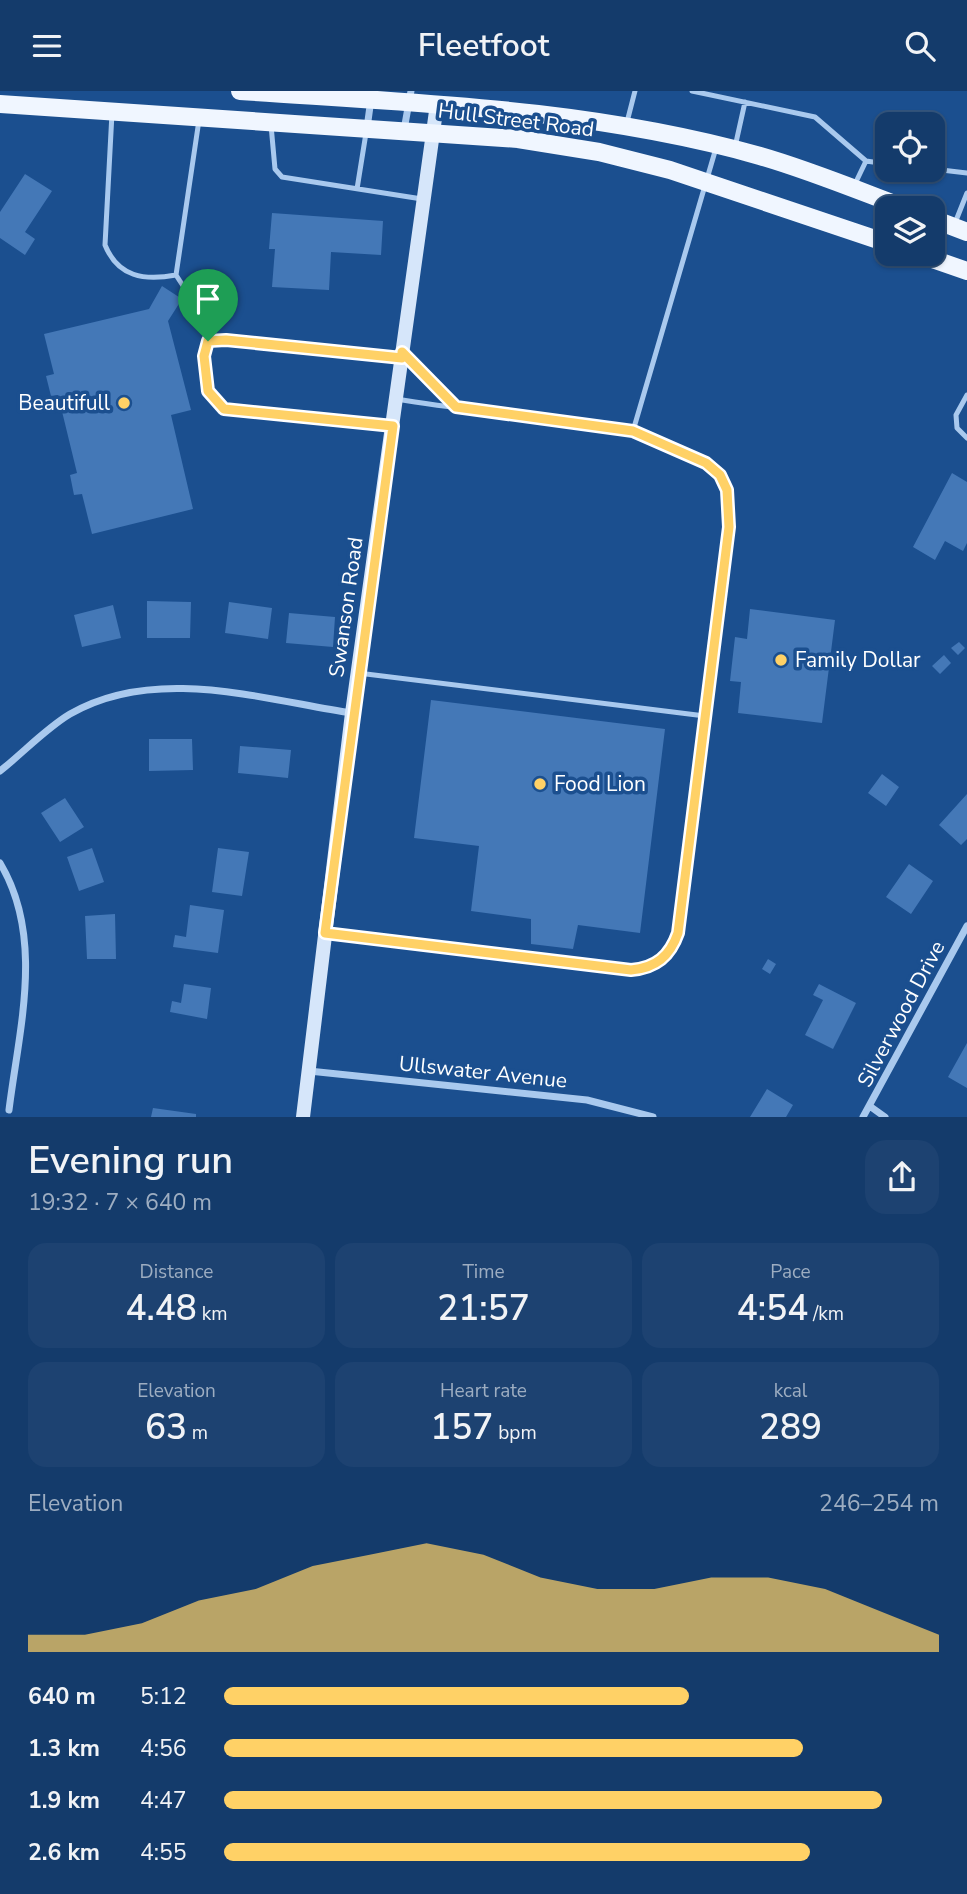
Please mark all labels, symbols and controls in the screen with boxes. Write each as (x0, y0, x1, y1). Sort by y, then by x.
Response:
text: Fleetfoot (418, 24, 549, 67)
icon: menu (28, 27, 66, 65)
icon: search (901, 27, 939, 65)
street label: Hull Street Road (436, 97, 596, 143)
map controls (875, 112, 945, 266)
button: locate (875, 112, 945, 182)
button: layers (875, 196, 945, 266)
pin (178, 269, 238, 341)
icon: arrive (189, 280, 227, 318)
place label: Beautifull (18, 389, 111, 417)
marker: Beautifull (116, 395, 132, 411)
street label: Swanson Road (322, 535, 370, 679)
place label: Family Dollar (795, 646, 921, 674)
marker: Family Dollar (773, 652, 789, 668)
place label: Food Lion (554, 770, 646, 798)
marker: Food Lion (532, 776, 548, 792)
street label: Silverwood Drive (851, 936, 951, 1092)
street label: Ullswater Avenue (398, 1049, 568, 1095)
text: Evening run (28, 1135, 233, 1186)
button: share (865, 1140, 939, 1214)
text: 19:32 · 7 × 640 m (28, 1187, 212, 1218)
text: Distance (140, 1259, 213, 1285)
text: Time (462, 1259, 505, 1285)
text: Pace (770, 1259, 811, 1285)
text: 4.48 (126, 1285, 197, 1332)
text: 21:57 (437, 1285, 530, 1332)
text: 4:54 (737, 1285, 808, 1332)
text: km (197, 1301, 227, 1327)
text: /km (808, 1301, 844, 1327)
text: Elevation (137, 1378, 216, 1404)
text: Heart rate (440, 1378, 527, 1404)
text: kcal (774, 1378, 807, 1404)
text: 63 (145, 1404, 187, 1451)
text: 157 (430, 1404, 493, 1451)
text: 289 (759, 1404, 822, 1451)
text: m (187, 1420, 208, 1446)
text: bpm (493, 1420, 537, 1446)
text: Elevation (28, 1488, 123, 1519)
text: 246–254 m (819, 1488, 939, 1519)
text: 640 m (28, 1681, 96, 1712)
text: 5:12 (140, 1681, 187, 1712)
text: 1.3 km (28, 1733, 100, 1764)
text: 4:56 (140, 1733, 187, 1764)
text: 1.9 km (28, 1785, 100, 1816)
text: 4:47 (140, 1785, 187, 1816)
text: 2.6 km (28, 1837, 100, 1868)
text: 4:55 (140, 1837, 187, 1868)

